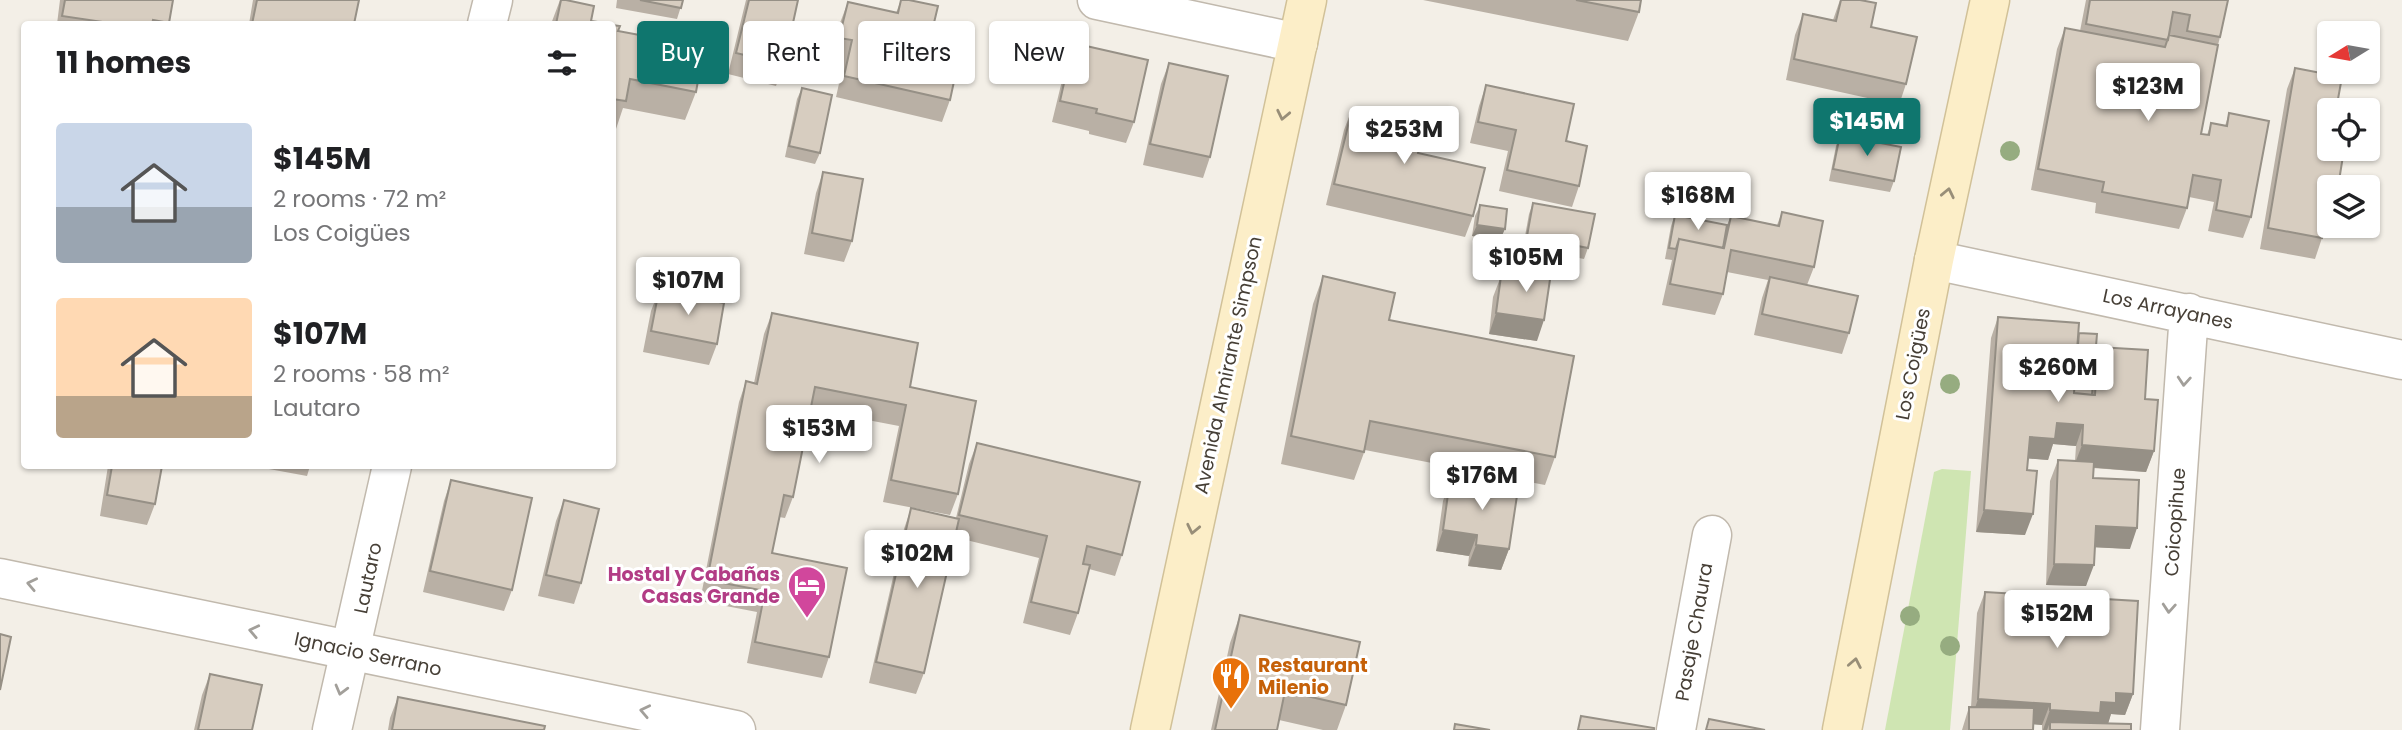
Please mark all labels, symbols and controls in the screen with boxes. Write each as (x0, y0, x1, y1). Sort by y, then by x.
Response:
chip: Buy (637, 21, 729, 84)
chip: Rent (743, 21, 844, 84)
chip: Filters (858, 21, 975, 84)
chip: New (989, 21, 1089, 84)
north arrow (2317, 21, 2380, 84)
map controls (2317, 21, 2380, 238)
text: 11 homes (56, 41, 191, 84)
icon: filters (543, 44, 581, 82)
pin: $123M (2099, 64, 2197, 123)
text: $123M (2112, 70, 2184, 102)
button: locate (2317, 98, 2380, 161)
pin: $145M (1818, 99, 1916, 158)
text: $145M (1829, 105, 1905, 137)
pin: $253M (1355, 106, 1453, 166)
one-way arrow (1276, 109, 1291, 121)
text: $253M (1365, 113, 1443, 145)
text: $145M (273, 137, 371, 180)
icon: home (112, 151, 196, 235)
pin: $168M (1649, 173, 1747, 232)
button: layers (2317, 175, 2380, 238)
text: $168M (1661, 179, 1735, 211)
text: 2 rooms · 72 m² (273, 183, 446, 215)
one-way arrow (1940, 187, 1955, 199)
text: Los Coigües (273, 217, 410, 249)
street label: Avenida Almirante Simpson (1187, 234, 1269, 496)
pin: $105M (1477, 234, 1575, 294)
text: $105M (1489, 241, 1563, 273)
pin: $107M (639, 258, 737, 317)
text: $107M (652, 264, 724, 296)
street label: Los Arrayanes (2100, 282, 2236, 336)
street label: Los Coigües (1889, 306, 1937, 422)
text: $107M (273, 312, 367, 355)
icon: home (112, 326, 196, 410)
pin: $260M (2009, 344, 2107, 404)
text: $260M (2018, 351, 2098, 383)
text: 2 rooms · 58 m² (273, 358, 450, 390)
one-way arrow (2177, 376, 2192, 387)
text: Lautaro (273, 392, 360, 424)
pin: $153M (770, 406, 868, 465)
text: $153M (782, 412, 856, 444)
pin: $176M (1433, 452, 1531, 512)
text: $176M (1446, 459, 1518, 491)
street label: Coicopihue (2158, 467, 2192, 577)
one-way arrow (1187, 523, 1202, 535)
pin: $102M (868, 530, 966, 590)
text: $102M (880, 537, 954, 569)
street label: Lautaro (347, 540, 389, 616)
place label: Hostal y Cabañas Casas Grande (608, 561, 780, 610)
street label: Pasaje Chaura (1669, 561, 1719, 703)
hotel icon: Hostal y Cabañas Casas Grande (786, 564, 828, 619)
one-way arrow (26, 578, 38, 593)
pin: $152M (2008, 590, 2106, 650)
text: $152M (2021, 597, 2093, 629)
one-way arrow (2162, 603, 2177, 614)
one-way arrow (248, 624, 260, 639)
street label: Ignacio Serrano (292, 625, 444, 683)
place label: Restaurant Milenio (1258, 652, 1368, 701)
restaurant icon: Restaurant Milenio (1210, 655, 1252, 710)
one-way arrow (1847, 657, 1862, 669)
one-way arrow (335, 684, 349, 696)
one-way arrow (639, 705, 651, 720)

